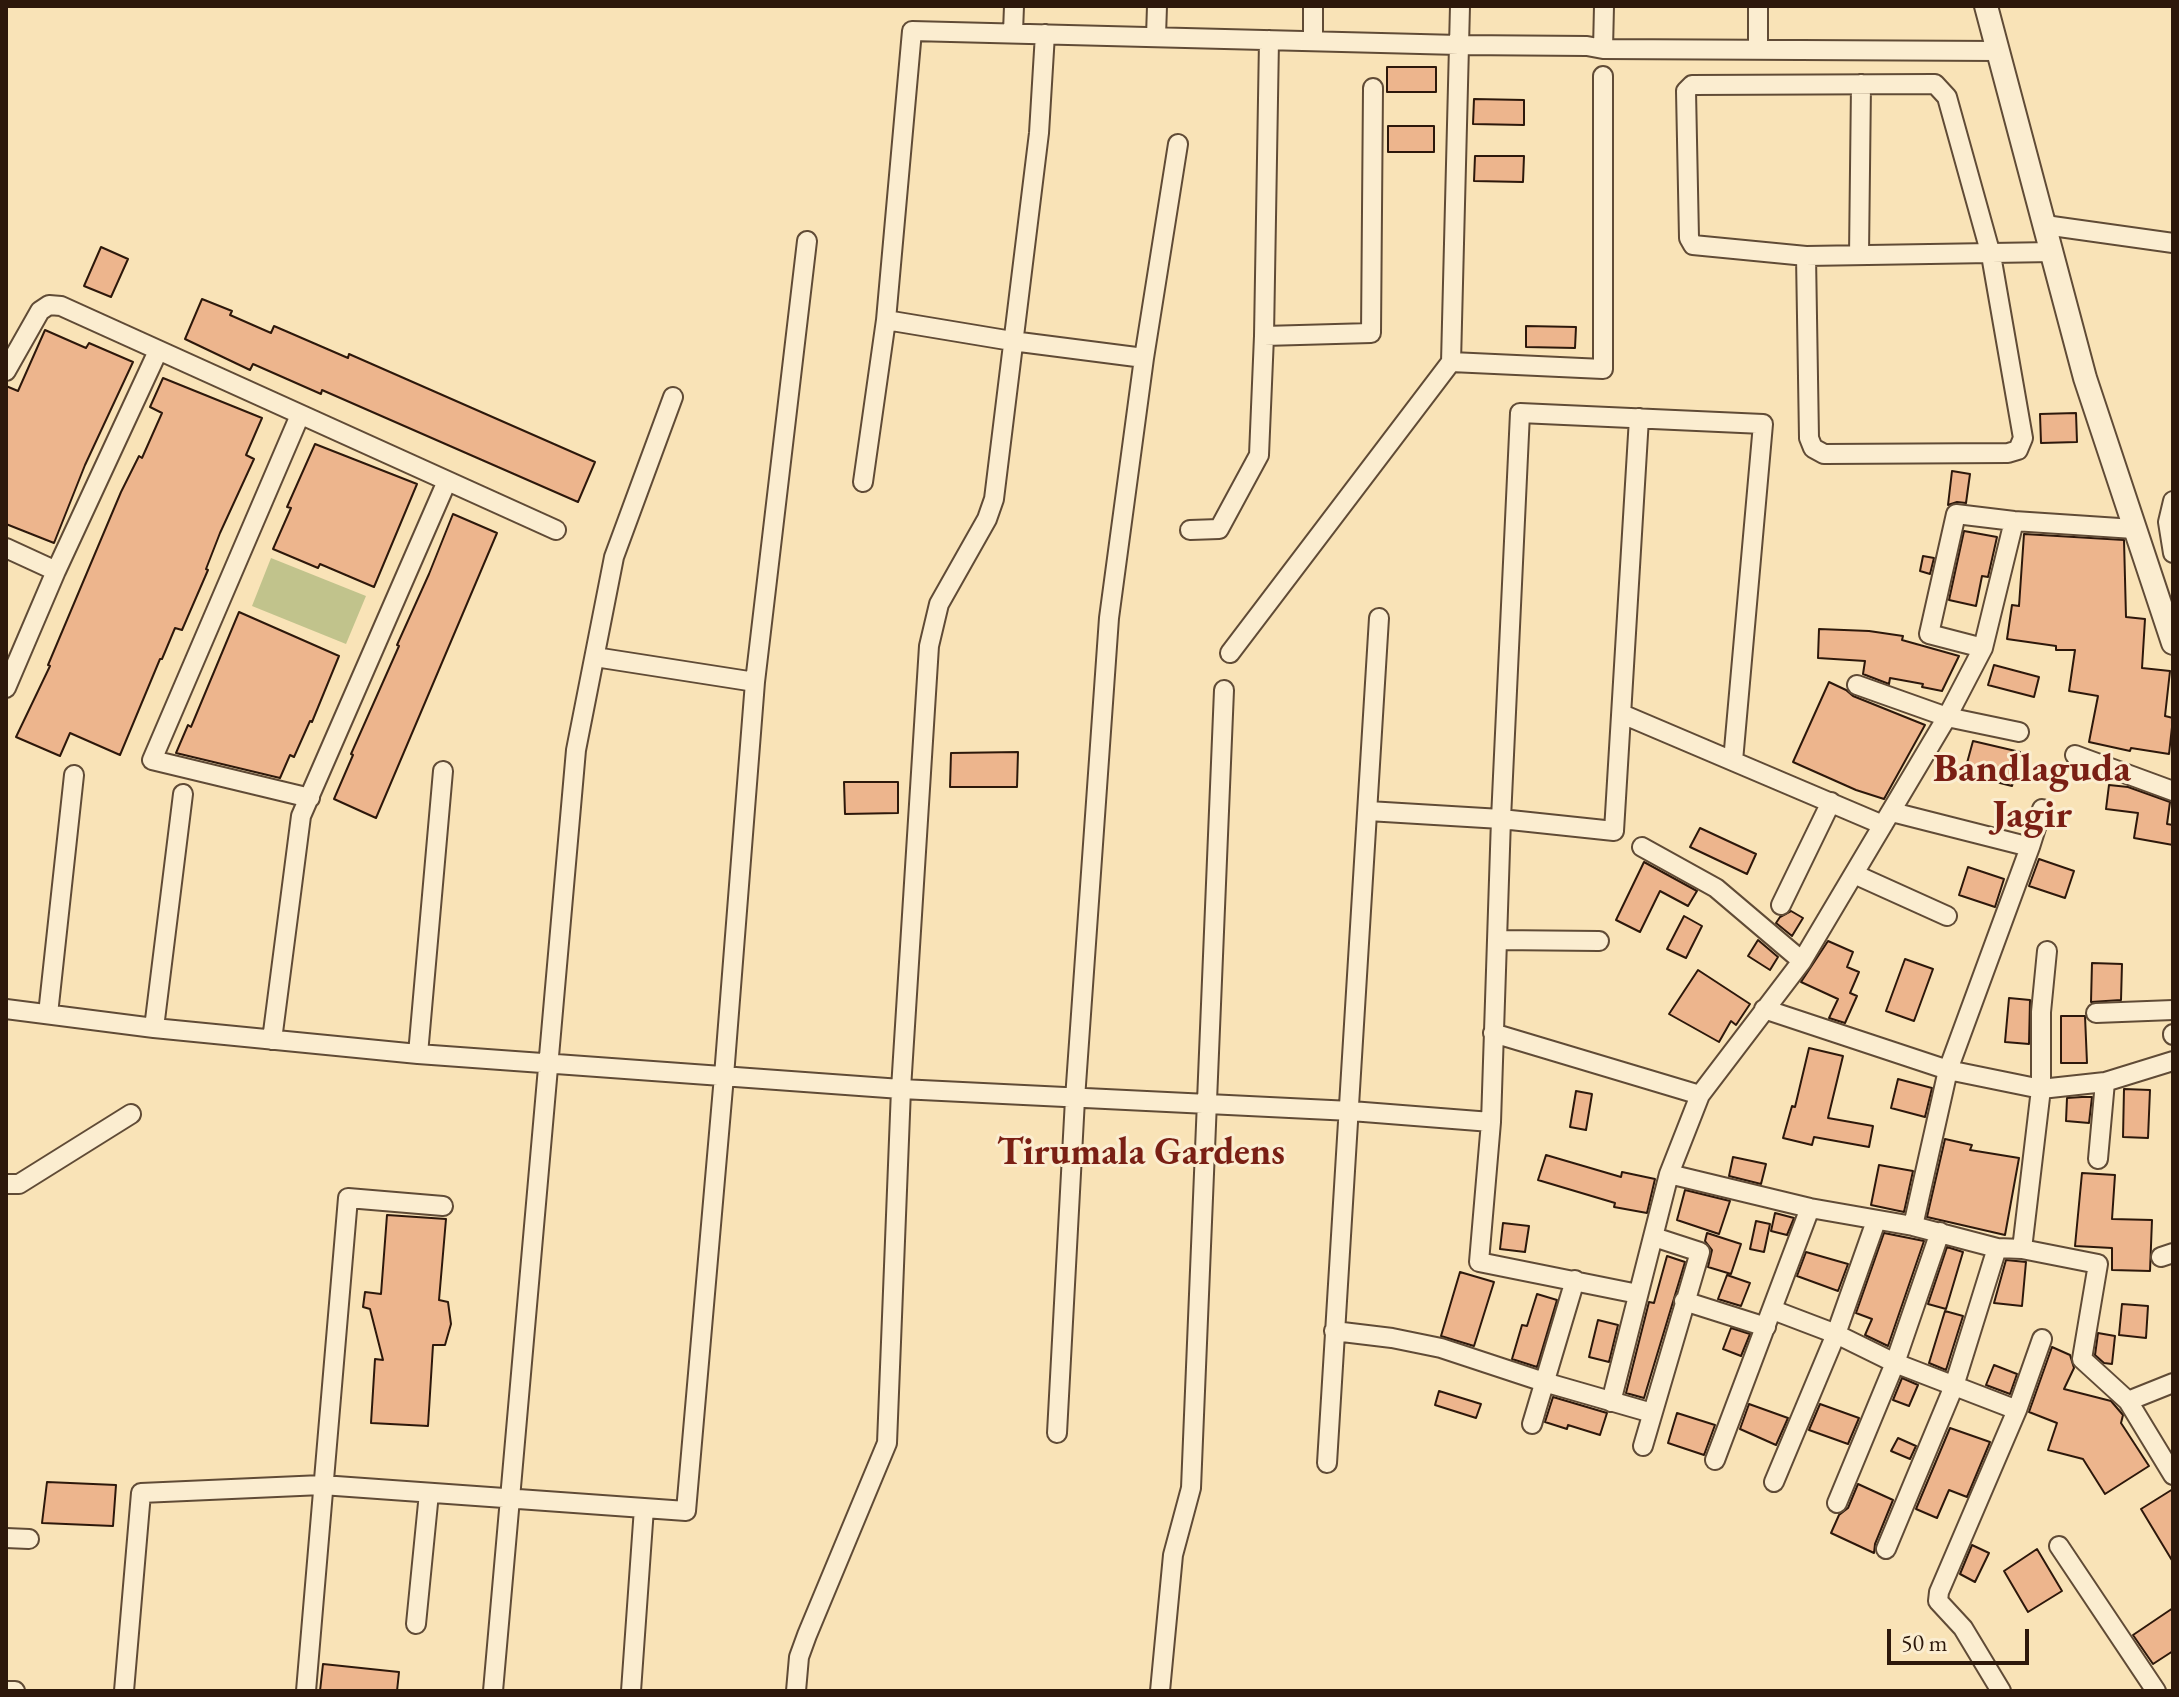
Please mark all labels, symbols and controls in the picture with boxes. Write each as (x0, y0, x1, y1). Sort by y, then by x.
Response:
district label: Bandlaguda Jagir (1933, 746, 2131, 840)
district label: Tirumala Gardens (997, 1131, 1285, 1177)
scale bar (1891, 1613, 2033, 1663)
text: 50 m (1901, 1627, 1948, 1658)

